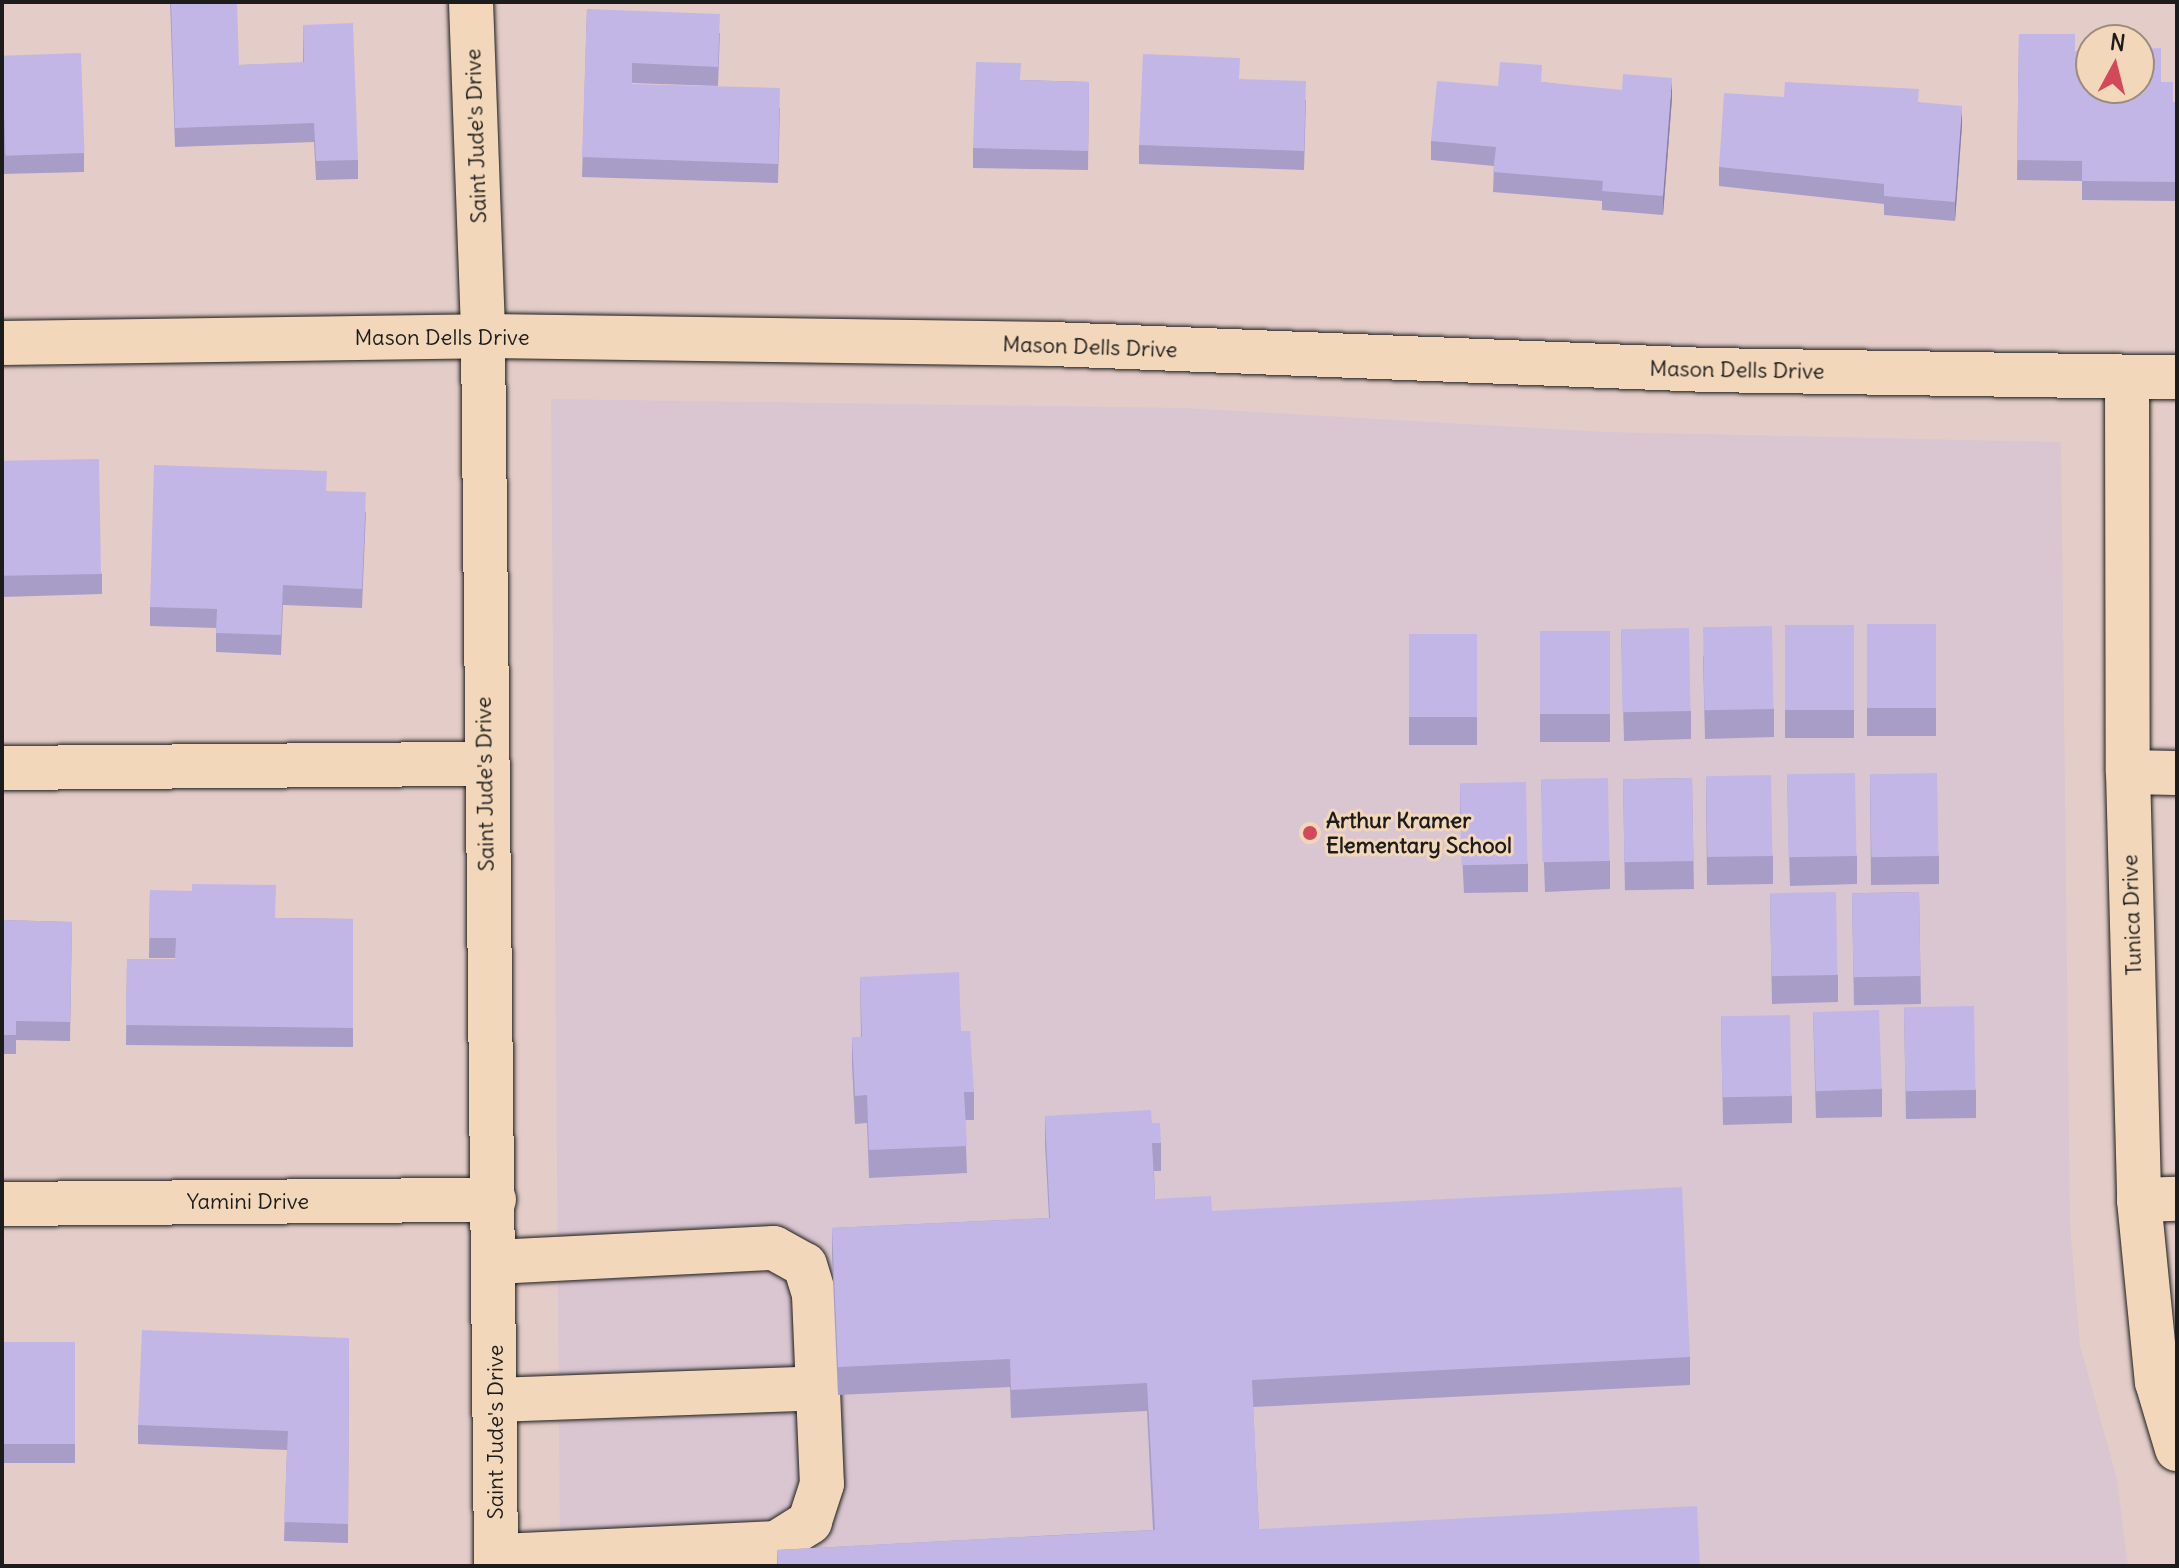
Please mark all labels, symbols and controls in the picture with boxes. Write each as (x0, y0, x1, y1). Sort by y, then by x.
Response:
north arrow (2075, 24, 2155, 104)
text: N (2108, 27, 2127, 57)
street label: Saint Jude's Drive (460, 48, 492, 224)
street label: Mason Dells Drive (354, 325, 530, 351)
street label: Mason Dells Drive (1002, 331, 1178, 363)
street label: Mason Dells Drive (1649, 355, 1825, 385)
street label: Saint Jude's Drive (470, 696, 500, 872)
place label: Arthur Kramer Elementary School (1326, 807, 1512, 858)
marker: Arthur Kramer Elementary School (1301, 824, 1319, 842)
street label: Tunica Drive (2117, 854, 2147, 976)
street label: Yamini Drive (187, 1189, 309, 1215)
street label: Saint Jude's Drive (483, 1345, 509, 1519)

